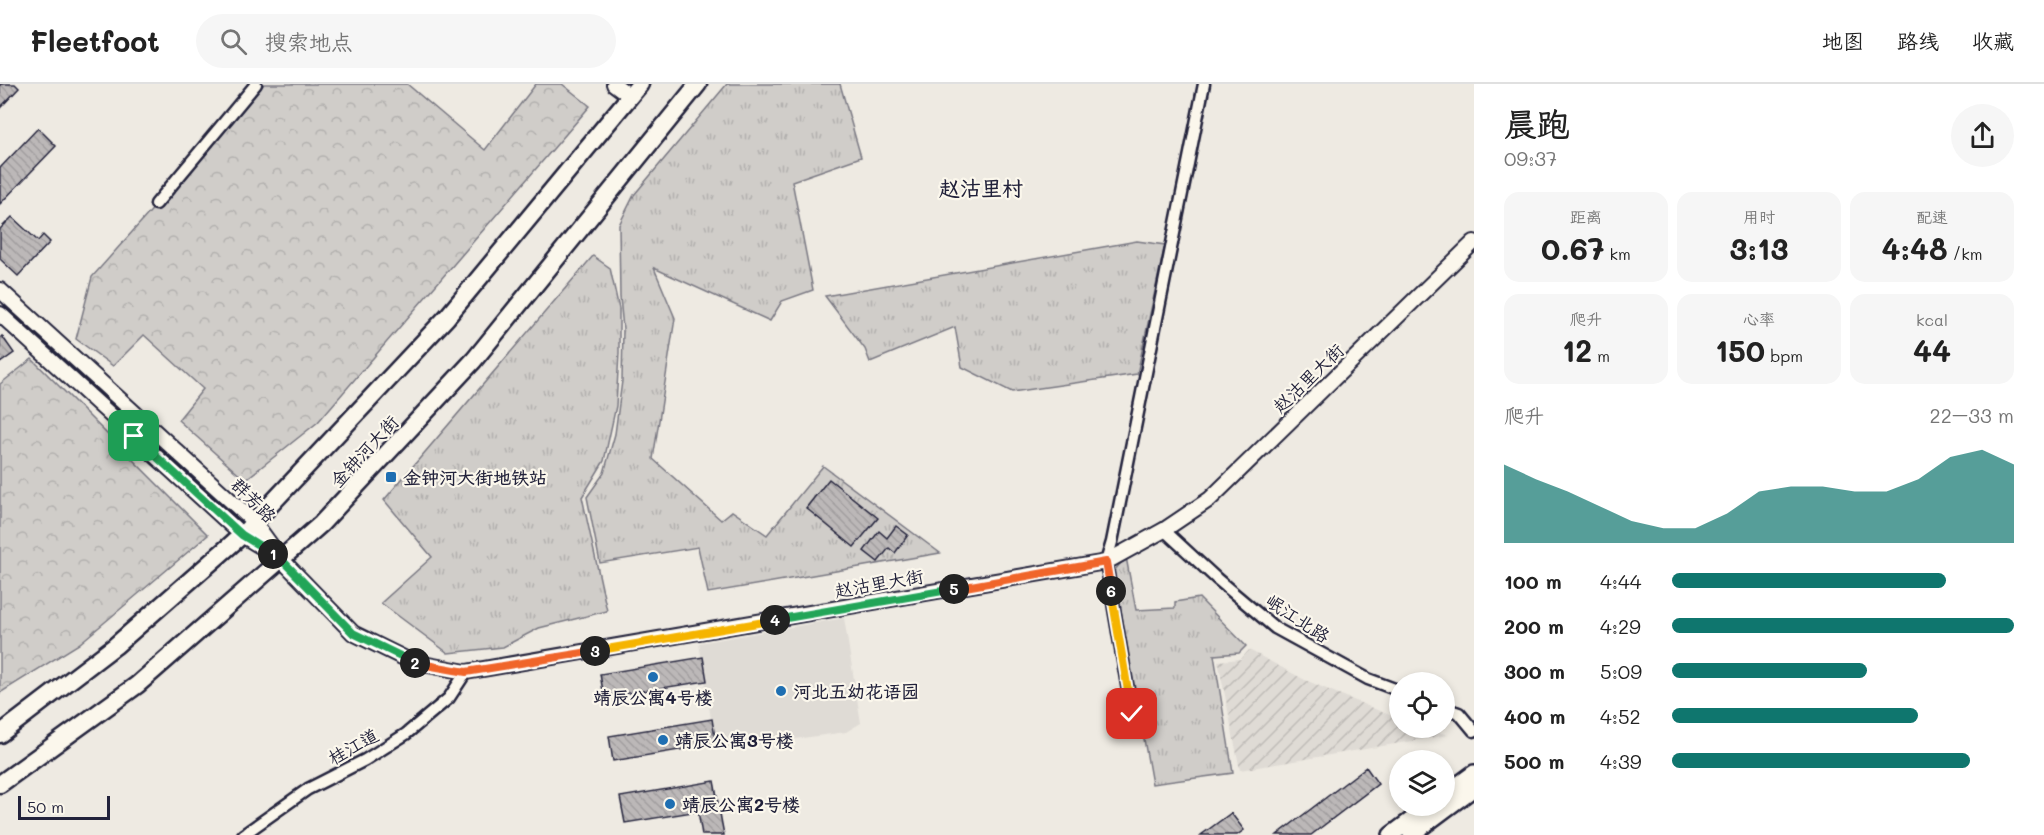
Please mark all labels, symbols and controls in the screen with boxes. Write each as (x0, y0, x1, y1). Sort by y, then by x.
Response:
search box (196, 14, 616, 68)
text: Fleetfoot (30, 23, 160, 59)
icon: search (217, 25, 250, 58)
text: 搜索地点 (265, 27, 353, 56)
text: 地图 (1822, 27, 1864, 54)
text: 路线 (1897, 27, 1939, 54)
text: 收藏 (1972, 27, 2014, 54)
text: 晨跑 (1504, 101, 1570, 144)
button: share (1951, 104, 2014, 167)
text: 09:37 (1504, 145, 1557, 171)
district label: 赵沽里村 (939, 174, 1023, 201)
text: 距离 (1570, 206, 1602, 227)
text: 用时 (1743, 206, 1775, 227)
text: 配速 (1916, 206, 1948, 227)
text: 0.67 (1541, 228, 1605, 268)
text: 3:13 (1730, 228, 1788, 268)
text: 4:48 (1882, 228, 1948, 268)
text: km (1605, 243, 1631, 264)
text: /km (1948, 243, 1982, 264)
text: 爬升 (1570, 308, 1602, 329)
text: 心率 (1743, 308, 1775, 329)
text: kcal (1916, 309, 1948, 330)
text: 12 (1562, 330, 1592, 370)
text: 150 (1715, 330, 1765, 370)
text: 44 (1913, 330, 1951, 370)
street label: 赵沽里大街 (1267, 338, 1349, 418)
text: m (1592, 345, 1610, 366)
text: bpm (1765, 345, 1803, 366)
text: 爬升 (1504, 402, 1544, 428)
text: 22–33 m (1930, 402, 2014, 428)
pin (108, 410, 159, 461)
street label: 金钟河大街 (325, 410, 403, 492)
icon: arrive (117, 419, 150, 452)
place label: 金钟河大街地铁站 (403, 465, 547, 489)
marker: 金钟河大街地铁站 (384, 470, 398, 484)
street label: 群芳路 (226, 472, 282, 528)
pin: 1 (258, 539, 288, 569)
text: 1 (269, 543, 277, 564)
street label: 赵沽里大街 (833, 563, 925, 603)
text: 100 m (1504, 568, 1562, 594)
text: 4:44 (1600, 568, 1641, 594)
pin: 5 (939, 574, 969, 604)
pin: 6 (1096, 576, 1126, 606)
text: 5 (949, 578, 959, 599)
text: 6 (1106, 580, 1116, 601)
street label: 岷江北路 (1261, 588, 1335, 648)
pin: 4 (760, 605, 790, 635)
text: 4 (770, 609, 780, 630)
text: 200 m (1504, 613, 1564, 639)
text: 4:29 (1600, 613, 1641, 639)
pin: 3 (580, 636, 610, 666)
text: 3 (590, 640, 600, 661)
pin: 2 (400, 648, 430, 678)
text: 2 (411, 652, 419, 673)
text: 300 m (1504, 658, 1565, 684)
text: 5:09 (1600, 658, 1642, 684)
marker: 靖辰公寓4号楼 (646, 670, 660, 684)
map controls (1389, 672, 1455, 816)
button: locate (1389, 672, 1455, 738)
place label: 河北五幼花语园 (793, 679, 919, 703)
marker: 河北五幼花语园 (774, 684, 788, 698)
place label: 靖辰公寓4号楼 (593, 685, 713, 709)
pin (1106, 688, 1157, 739)
icon: check (1115, 697, 1148, 730)
text: 400 m (1504, 703, 1565, 729)
text: 4:52 (1600, 703, 1641, 729)
street label: 桂江道 (324, 722, 382, 770)
place label: 靖辰公寓3号楼 (675, 728, 794, 752)
marker: 靖辰公寓3号楼 (656, 733, 670, 747)
text: 500 m (1504, 748, 1564, 774)
text: 4:39 (1600, 748, 1641, 774)
button: layers (1389, 750, 1455, 816)
place label: 靖辰公寓2号楼 (682, 792, 800, 816)
scale bar (18, 793, 110, 820)
text: 50 m (27, 796, 64, 817)
marker: 靖辰公寓2号楼 (663, 797, 677, 811)

